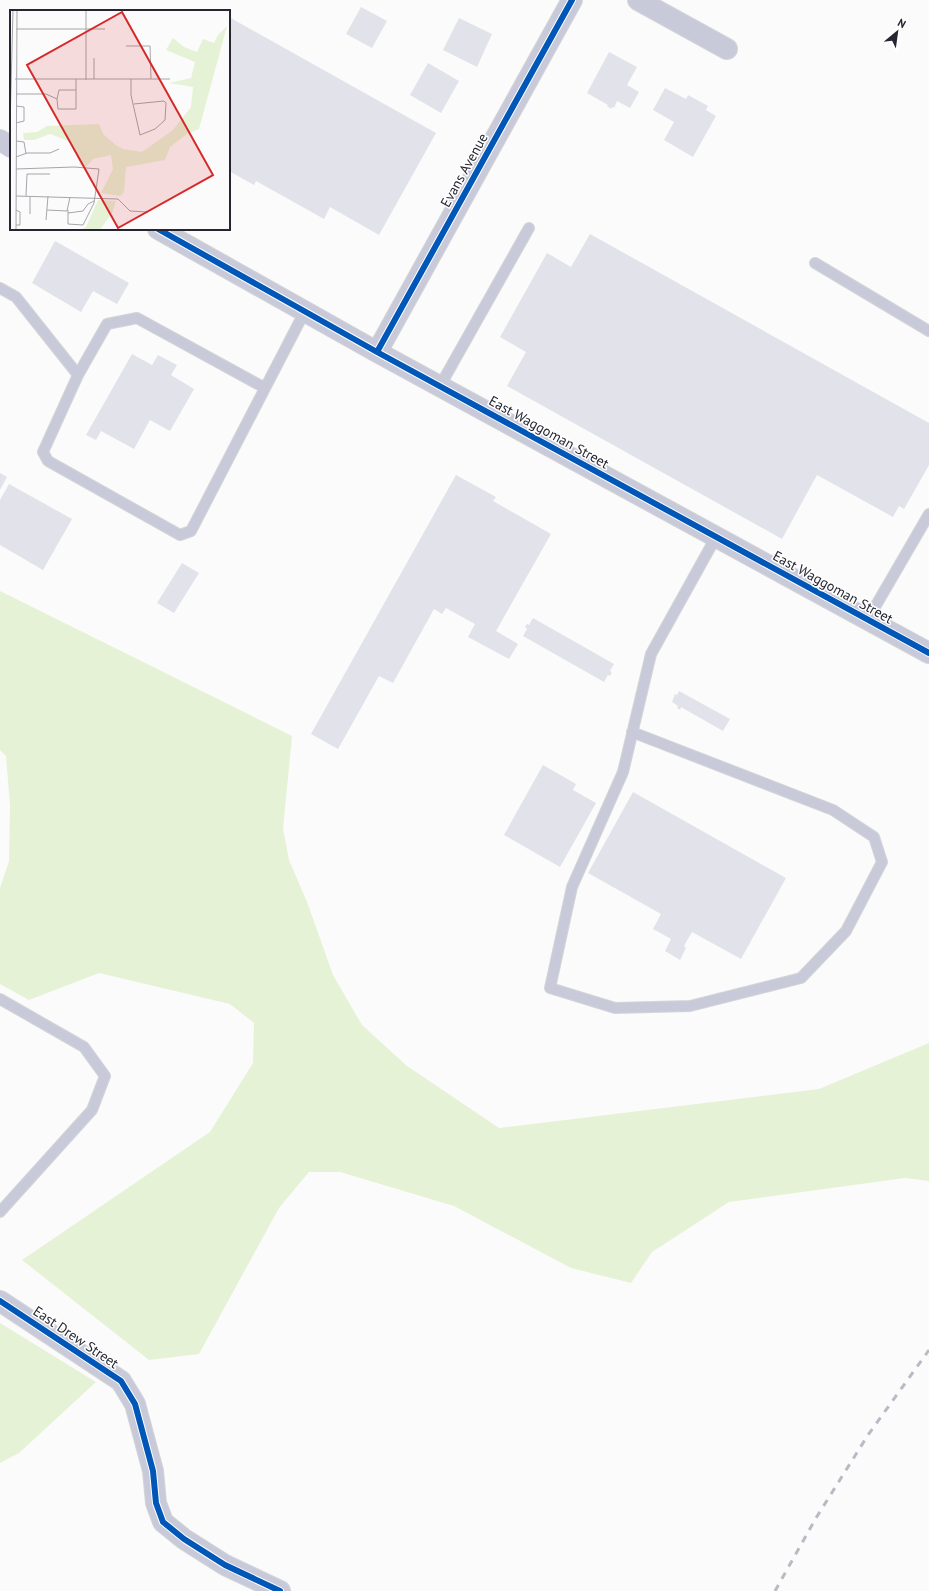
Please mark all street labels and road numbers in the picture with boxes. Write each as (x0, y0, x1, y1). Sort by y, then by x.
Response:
street label: Evans Avenue (436, 130, 492, 210)
street label: East Waggoman Street (486, 392, 612, 473)
street label: East Waggoman Street (770, 547, 896, 628)
street label: East Drew Street (30, 1302, 122, 1372)

